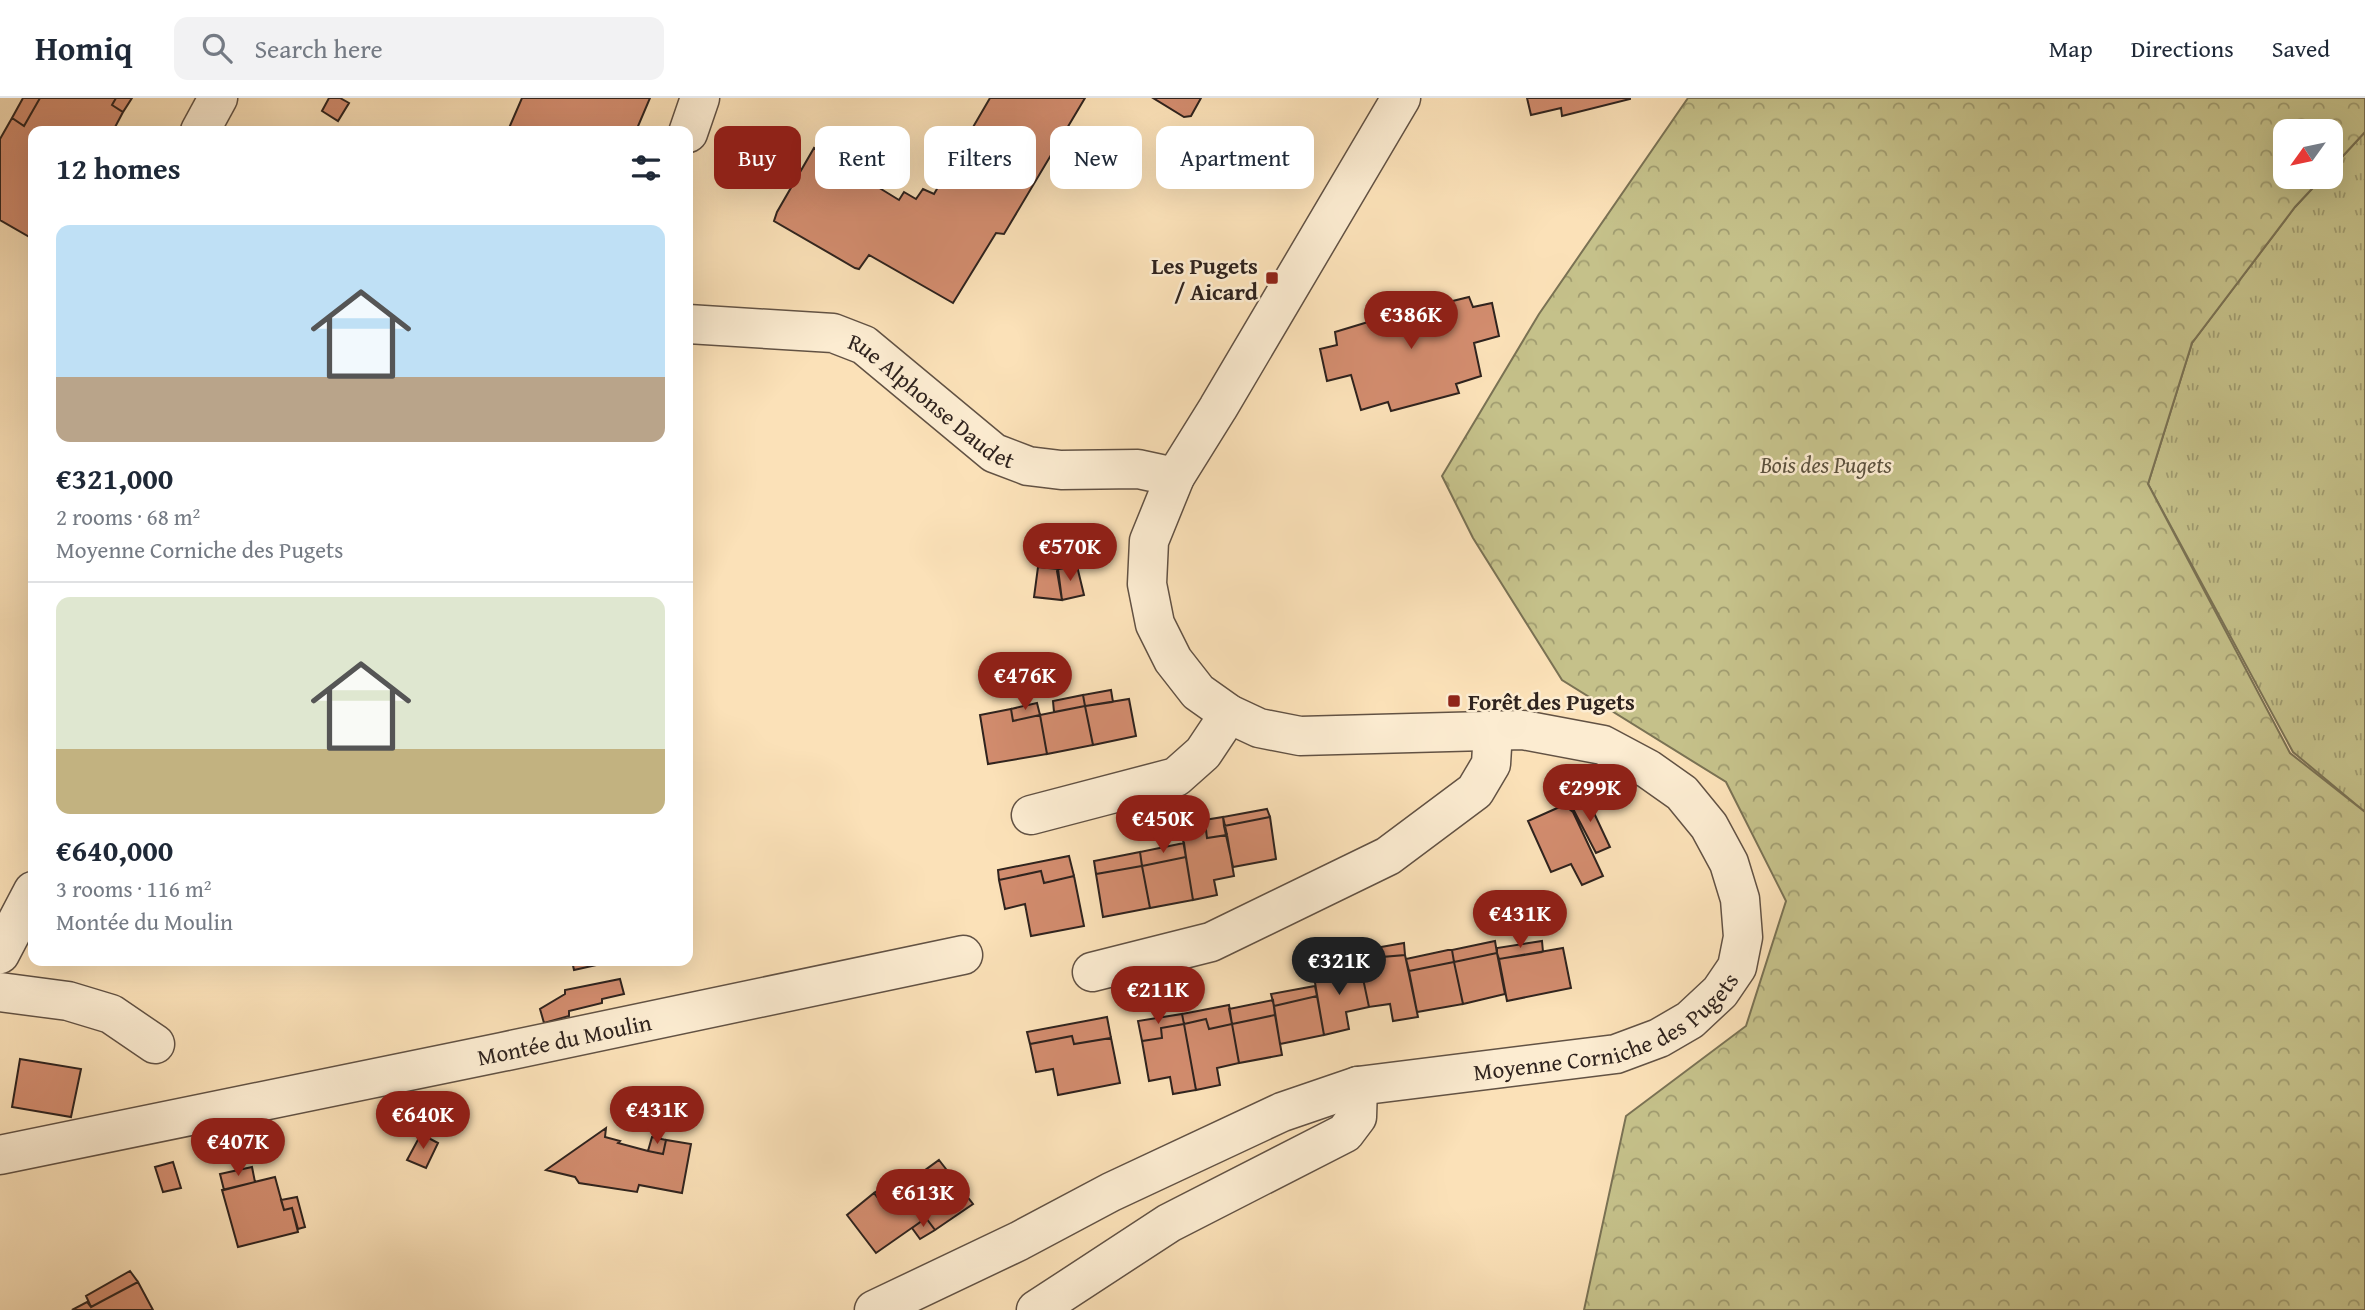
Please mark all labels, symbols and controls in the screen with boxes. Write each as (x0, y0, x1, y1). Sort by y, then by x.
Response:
search box (174, 17, 664, 80)
text: Homiq (35, 24, 132, 72)
icon: search (198, 29, 236, 67)
text: Search here (254, 29, 383, 68)
text: Map (2049, 31, 2093, 66)
text: Directions (2131, 31, 2234, 66)
text: Saved (2272, 31, 2330, 66)
north arrow (2273, 119, 2343, 189)
map controls (2273, 119, 2343, 189)
chip: Buy (714, 126, 801, 189)
chip: Rent (815, 126, 910, 189)
chip: Filters (924, 126, 1036, 189)
chip: New (1050, 126, 1142, 189)
chip: Apartment (1156, 126, 1314, 189)
text: 12 homes (56, 146, 181, 190)
icon: filters (627, 149, 665, 187)
place label: Les Pugets / Aicard (1151, 249, 1259, 308)
marker: Les Pugets / Aicard (1264, 270, 1280, 286)
icon: home (298, 271, 424, 397)
pin: €386K (1362, 292, 1460, 351)
text: €386K (1380, 297, 1442, 330)
street label: Rue Alphonse Daudet (844, 324, 1020, 476)
park label: Bois des Pugets (1759, 448, 1893, 481)
text: €321,000 (56, 456, 173, 500)
text: 2 rooms · 68 m² (56, 500, 200, 533)
pin: €570K (1021, 524, 1119, 583)
text: €570K (1039, 529, 1101, 562)
text: Moyenne Corniche des Pugets (56, 533, 343, 566)
icon: home (298, 643, 424, 769)
pin: €476K (976, 652, 1074, 712)
text: €476K (994, 658, 1056, 691)
place label: Forêt des Pugets (1468, 685, 1635, 718)
marker: Forêt des Pugets (1446, 693, 1462, 709)
pin: €299K (1541, 764, 1639, 824)
text: €299K (1559, 770, 1621, 803)
pin: €450K (1114, 796, 1212, 855)
text: €450K (1132, 801, 1194, 834)
text: €640,000 (56, 828, 173, 872)
text: 3 rooms · 116 m² (56, 872, 211, 905)
pin: €431K (1471, 890, 1569, 950)
text: €431K (1489, 896, 1551, 929)
text: Montée du Moulin (56, 905, 233, 938)
pin: €321K (1290, 937, 1388, 997)
text: €321K (1308, 943, 1370, 976)
street label: Moyenne Corniche des Pugets (1471, 965, 1746, 1088)
pin: €211K (1109, 967, 1207, 1026)
text: €211K (1127, 972, 1189, 1005)
street label: Montée du Moulin (474, 1005, 654, 1073)
pin: €431K (608, 1086, 706, 1146)
pin: €640K (374, 1091, 472, 1151)
text: €431K (626, 1092, 688, 1125)
text: €640K (392, 1097, 454, 1130)
pin: €407K (189, 1118, 287, 1178)
text: €407K (207, 1124, 269, 1157)
pin: €613K (874, 1170, 972, 1229)
text: €613K (892, 1175, 954, 1208)

